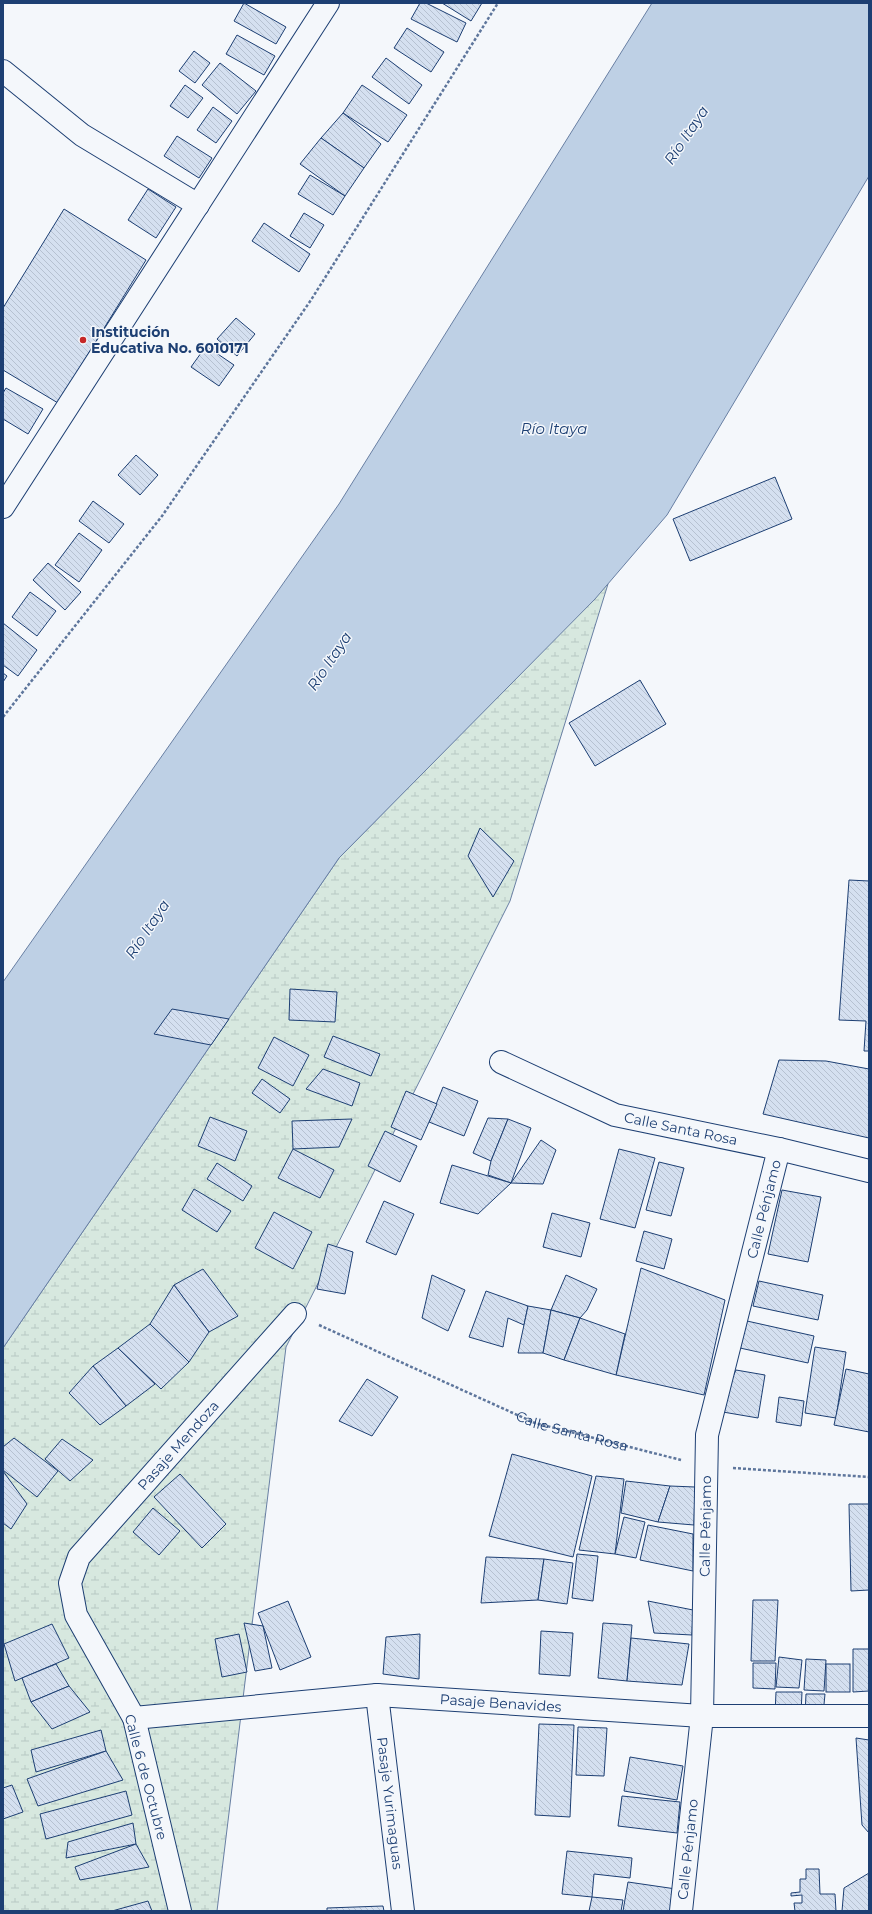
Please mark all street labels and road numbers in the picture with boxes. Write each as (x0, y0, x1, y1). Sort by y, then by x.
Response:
street label: Calle Santa Rosa (622, 1108, 739, 1149)
street label: Calle Pénjamo (743, 1158, 785, 1261)
street label: Pasaje Mendoza (134, 1397, 223, 1494)
street label: Calle Santa Rosa (513, 1407, 630, 1455)
street label: Calle Pénjamo (695, 1475, 715, 1577)
street label: Pasaje Benavides (439, 1690, 562, 1716)
street label: Calle 6 de Octubre (121, 1712, 171, 1842)
street label: Pasaje Yurimaguas (373, 1736, 407, 1871)
street label: Calle Pénjamo (673, 1798, 702, 1901)

